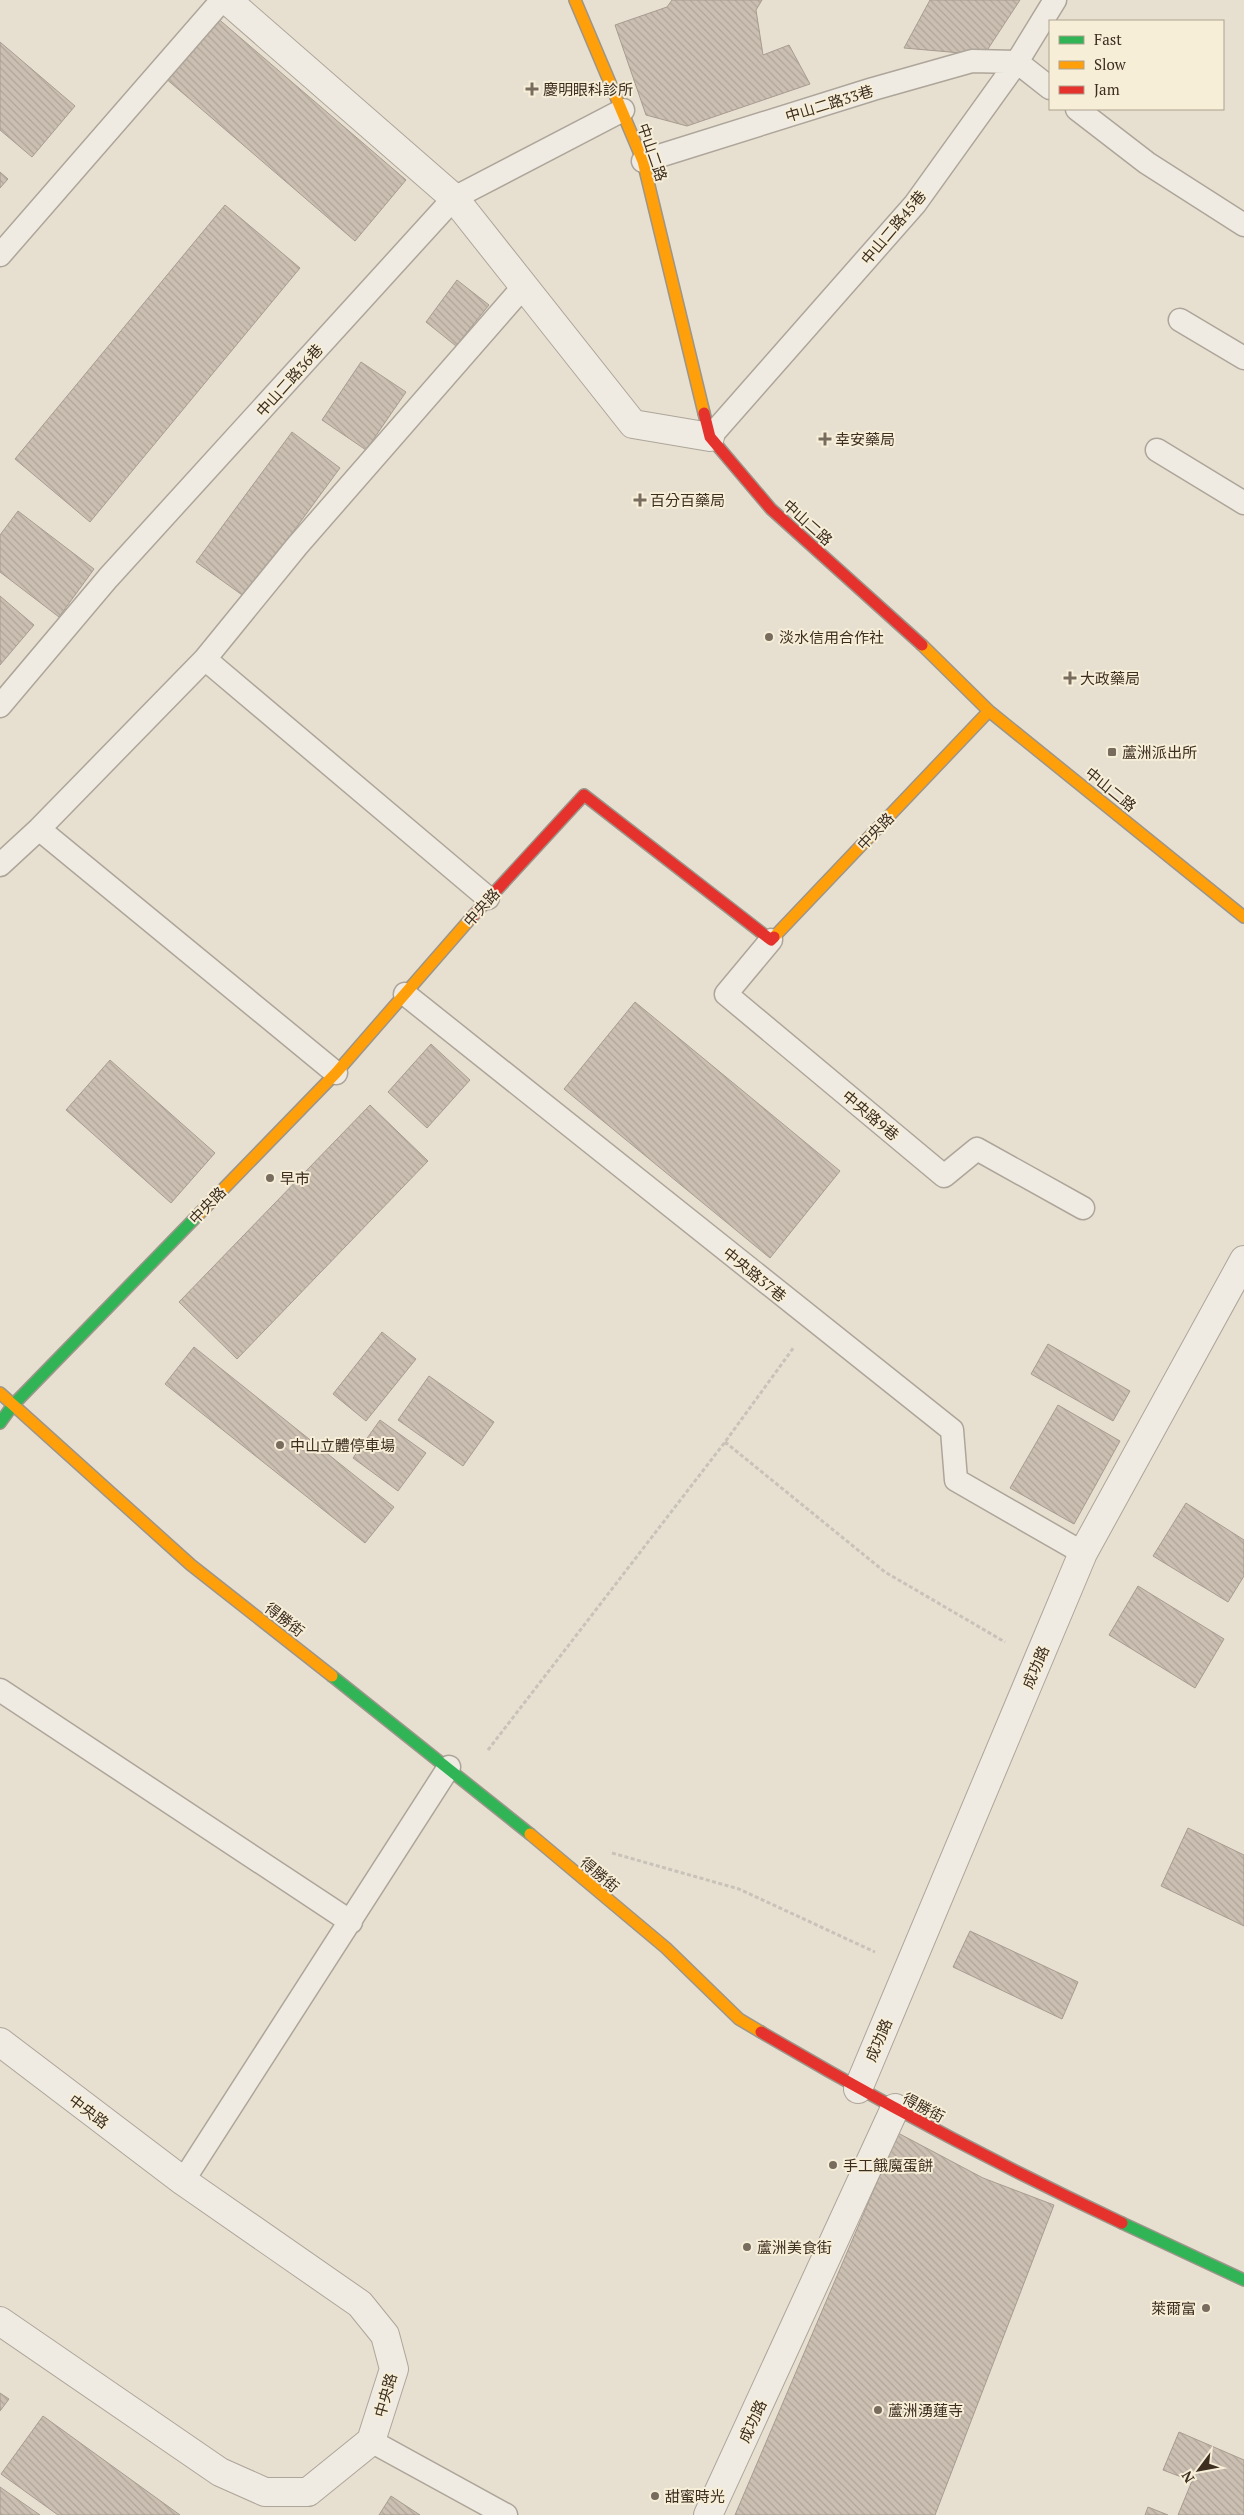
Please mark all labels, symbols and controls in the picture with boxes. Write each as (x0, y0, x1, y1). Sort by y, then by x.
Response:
legend (1049, 20, 1224, 110)
text: Fast (1094, 29, 1122, 49)
text: Slow (1094, 54, 1127, 74)
place label: 慶明眼科診所 (543, 79, 633, 99)
text: Jam (1094, 79, 1120, 99)
street label: 中山二路33巷 (783, 80, 875, 126)
marker: 慶明眼科診所 (525, 82, 539, 96)
street label: 中山二路 (634, 120, 672, 184)
street label: 中山二路45巷 (856, 186, 930, 268)
street label: 中山二路36巷 (251, 339, 327, 421)
place label: 幸安藥局 (835, 429, 895, 449)
marker: 幸安藥局 (819, 433, 831, 445)
place label: 百分百藥局 (650, 490, 725, 510)
marker: 百分百藥局 (634, 494, 646, 506)
street label: 中山二路 (779, 494, 837, 550)
place label: 淡水信用合作社 (779, 627, 884, 647)
marker: 淡水信用合作社 (763, 631, 775, 643)
place label: 大政藥局 (1080, 668, 1140, 688)
marker: 大政藥局 (1064, 672, 1076, 684)
place label: 蘆洲派出所 (1122, 742, 1197, 762)
marker: 蘆洲派出所 (1106, 746, 1118, 758)
street label: 中山二路 (1081, 762, 1141, 816)
street label: 中央路 (852, 808, 898, 854)
street label: 中央路 (459, 884, 503, 930)
street label: 中央路9巷 (839, 1085, 903, 1145)
place label: 早市 (280, 1168, 310, 1188)
marker: 早市 (264, 1172, 276, 1184)
street label: 中央路 (184, 1182, 230, 1228)
street label: 中央路37巷 (719, 1242, 791, 1306)
place label: 中山立體停車場 (290, 1435, 395, 1455)
marker: 中山立體停車場 (274, 1439, 286, 1451)
street label: 得勝街 (261, 1597, 309, 1641)
street label: 成功路 (1017, 1642, 1053, 1692)
street label: 得勝街 (576, 1852, 624, 1896)
street label: 成功路 (860, 2015, 896, 2065)
street label: 得勝街 (899, 2088, 949, 2126)
street label: 中央路 (65, 2089, 113, 2133)
place label: 手工餓魔蛋餅 (843, 2155, 933, 2175)
marker: 手工餓魔蛋餅 (827, 2159, 839, 2171)
place label: 蘆洲美食街 (757, 2237, 832, 2257)
marker: 蘆洲美食街 (741, 2241, 753, 2253)
place label: 萊爾富 (1151, 2298, 1196, 2318)
marker: 萊爾富 (1200, 2302, 1212, 2314)
street label: 中央路 (369, 2371, 401, 2419)
street label: 成功路 (733, 2396, 771, 2446)
place label: 蘆洲湧蓮寺 (888, 2400, 963, 2420)
marker: 蘆洲湧蓮寺 (872, 2404, 884, 2416)
north arrow (1174, 2445, 1224, 2495)
text: N (1176, 2467, 1198, 2487)
place label: 甜蜜時光 (665, 2486, 725, 2506)
marker: 甜蜜時光 (649, 2490, 661, 2502)

